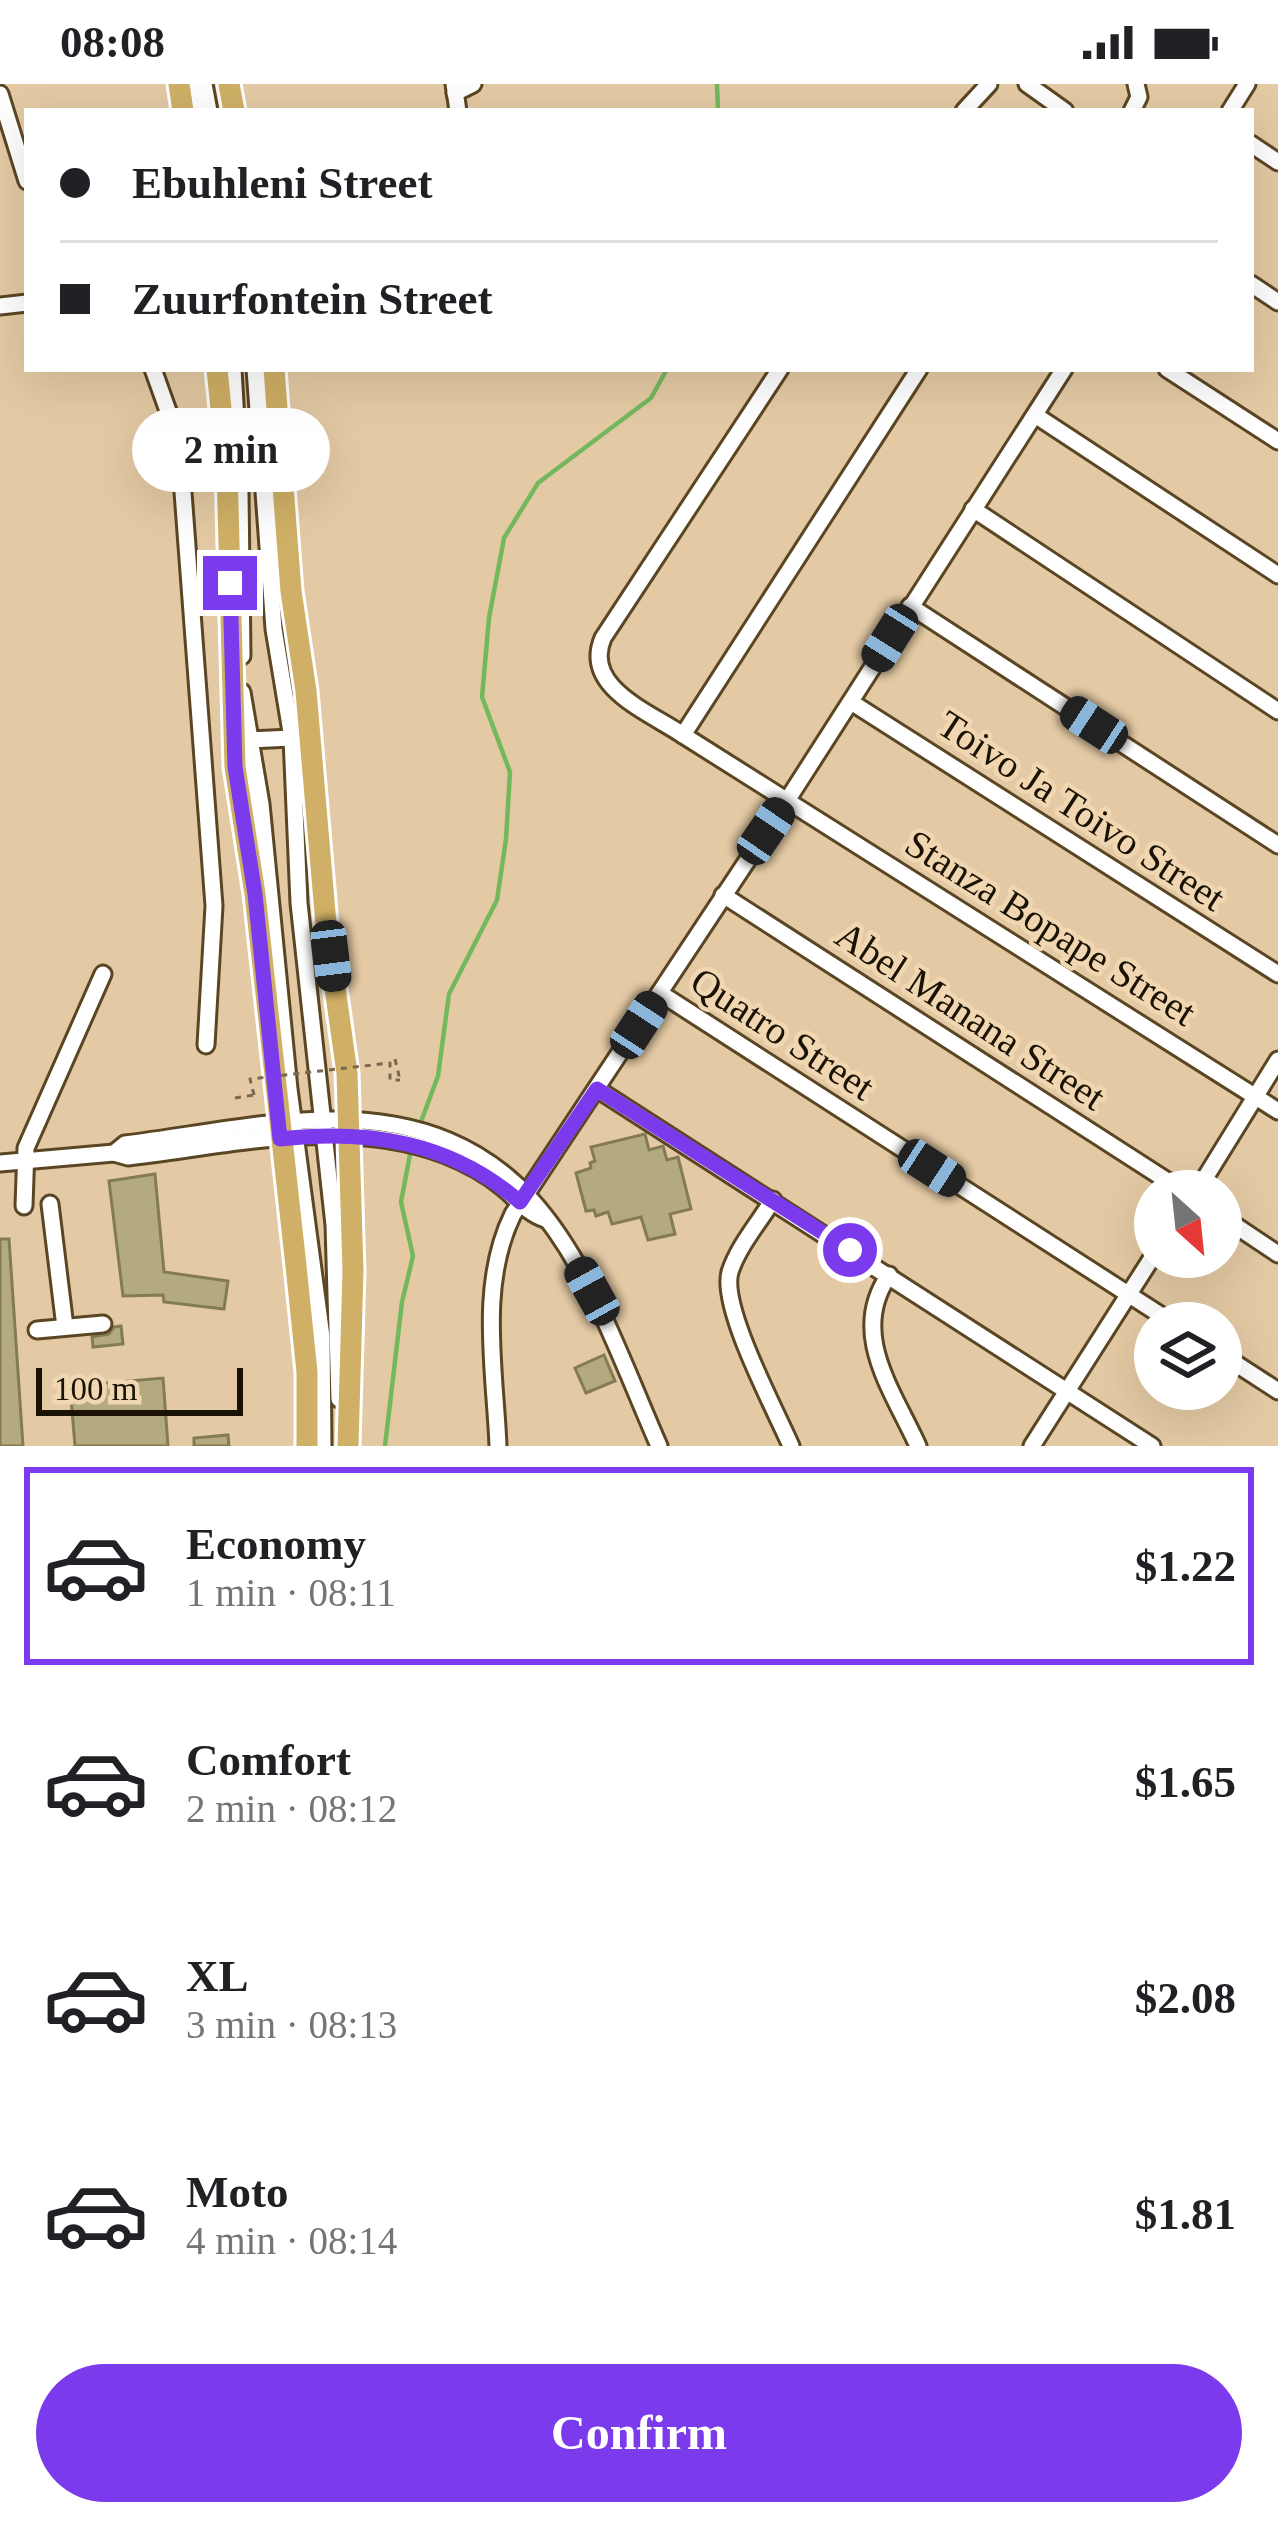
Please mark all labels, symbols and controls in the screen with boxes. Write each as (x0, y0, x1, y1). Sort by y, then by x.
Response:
text: 08:08 (60, 17, 165, 67)
text: Ebuhleni Street (132, 158, 432, 208)
text: Zuurfontein Street (132, 274, 492, 324)
callout: 2 min (131, 409, 329, 493)
text: 2 min (184, 428, 278, 471)
route end (203, 556, 257, 610)
car (856, 598, 924, 678)
car (1054, 690, 1134, 760)
street label: Toivo Ja Toivo Street (930, 702, 1233, 919)
car (731, 791, 801, 871)
street label: Stanza Bopape Street (897, 821, 1204, 1035)
street label: Abel Manana Street (828, 912, 1113, 1118)
car (309, 918, 353, 994)
street label: Quatro Street (683, 958, 882, 1108)
car (604, 985, 674, 1065)
car (892, 1133, 972, 1203)
north arrow (1134, 1170, 1242, 1278)
map controls (1134, 1170, 1242, 1410)
route start (823, 1223, 877, 1277)
car (559, 1251, 625, 1331)
button: layers (1134, 1302, 1242, 1410)
scale bar (36, 1362, 243, 1415)
text: 100 m (54, 1371, 137, 1407)
icon: car (42, 1512, 150, 1620)
text: Economy (186, 1519, 366, 1569)
text: $1.22 (1135, 1541, 1236, 1591)
text: 1 min · 08:11 (186, 1571, 396, 1614)
icon: car (42, 1728, 150, 1836)
text: Comfort (186, 1735, 351, 1785)
text: $1.65 (1135, 1757, 1236, 1807)
text: 2 min · 08:12 (186, 1787, 397, 1830)
icon: car (42, 1944, 150, 2052)
text: XL (186, 1951, 249, 2001)
text: $2.08 (1135, 1973, 1236, 2023)
text: 3 min · 08:13 (186, 2003, 397, 2046)
icon: car (42, 2160, 150, 2268)
text: Moto (186, 2167, 288, 2217)
text: $1.81 (1135, 2189, 1236, 2239)
text: 4 min · 08:14 (186, 2219, 397, 2262)
button: Confirm (36, 2364, 1242, 2502)

